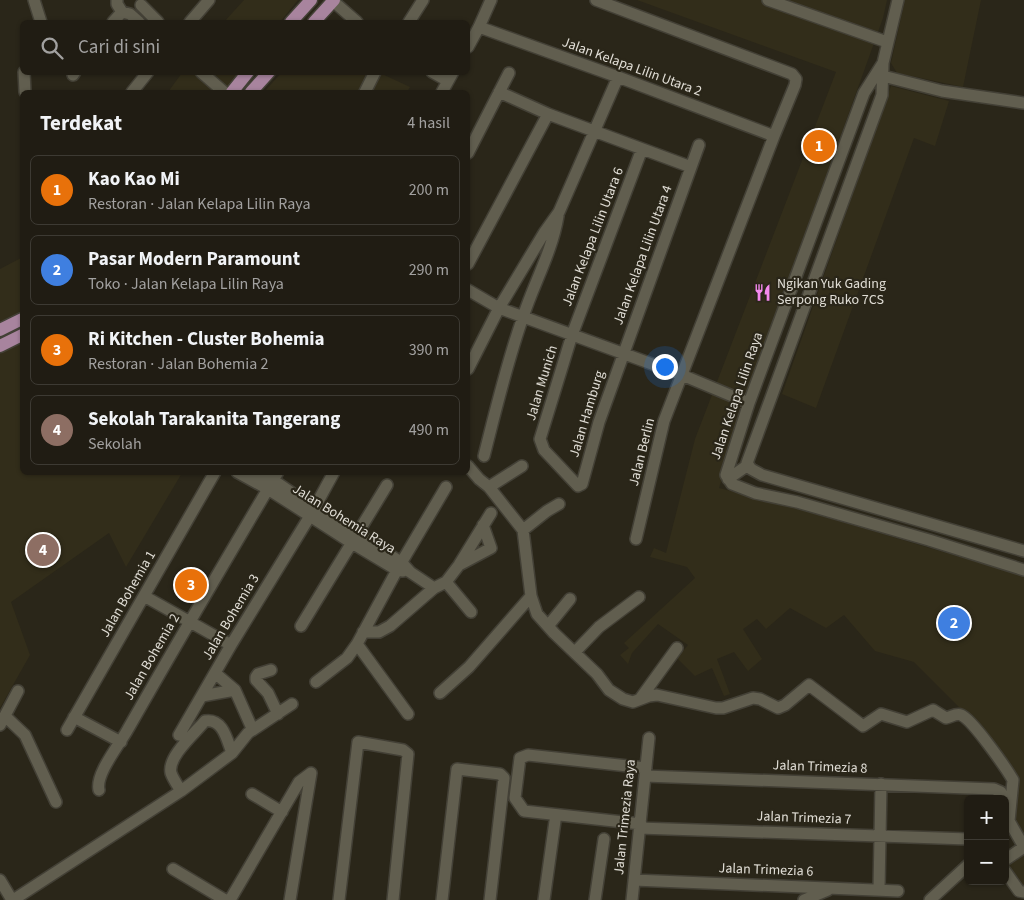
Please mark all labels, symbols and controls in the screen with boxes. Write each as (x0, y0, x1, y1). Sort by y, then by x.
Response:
search box (20, 20, 470, 75)
street label: Jalan Kelapa Lilin Utara 2 (559, 32, 705, 102)
icon: search (38, 34, 66, 62)
text: Cari di sini (78, 34, 160, 61)
text: Terdekat (40, 108, 122, 138)
text: 4 hasil (407, 112, 450, 134)
pin: 1 (803, 127, 835, 165)
street label: Jalan Kelapa Lilin Utara 6 (557, 165, 629, 309)
text: Kao Kao Mi (88, 166, 180, 193)
text: 1 (53, 179, 61, 201)
text: 200 m (409, 179, 449, 201)
street label: Jalan Kelapa Lilin Utara 4 (608, 182, 678, 328)
text: Restoran · Jalan Kelapa Lilin Raya (88, 193, 310, 215)
text: Pasar Modern Paramount (88, 246, 300, 273)
text: 2 (53, 259, 61, 281)
text: 290 m (409, 259, 449, 281)
text: Toko · Jalan Kelapa Lilin Raya (88, 273, 284, 295)
place label: Ngikan Yuk Gading Serpong Ruko 7CS (777, 274, 886, 310)
restaurant icon: Ngikan Yuk Gading Serpong Ruko 7CS (753, 282, 773, 302)
text: Ri Kitchen - Cluster Bohemia (88, 326, 325, 353)
street label: Jalan Kelapa Lilin Raya (706, 329, 768, 463)
text: 3 (53, 339, 61, 361)
text: 390 m (409, 339, 449, 361)
street label: Jalan Munich (521, 343, 563, 423)
text: Restoran · Jalan Bohemia 2 (88, 353, 268, 375)
your location (652, 354, 678, 380)
street label: Jalan Hamburg (564, 368, 610, 460)
text: Sekolah Tarakanita Tangerang (88, 406, 340, 433)
street label: Jalan Berlin (624, 416, 660, 488)
text: 4 (53, 419, 61, 441)
text: 490 m (409, 419, 449, 441)
text: Sekolah (88, 433, 142, 455)
street label: Jalan Bohemia Raya (288, 479, 400, 559)
pin: 4 (27, 531, 59, 569)
street label: Jalan Bohemia 1 (95, 547, 161, 641)
pin: 3 (175, 566, 207, 604)
street label: Jalan Bohemia 3 (197, 570, 265, 664)
pin: 2 (938, 604, 970, 642)
street label: Jalan Bohemia 2 (119, 610, 185, 704)
street label: Jalan Trimezia 8 (772, 755, 868, 779)
street label: Jalan Trimezia Raya (609, 758, 641, 876)
map controls (964, 795, 1009, 885)
button: + (964, 795, 1009, 840)
street label: Jalan Trimezia 7 (756, 806, 852, 830)
button: − (964, 840, 1009, 885)
street label: Jalan Trimezia 6 (718, 858, 814, 882)

